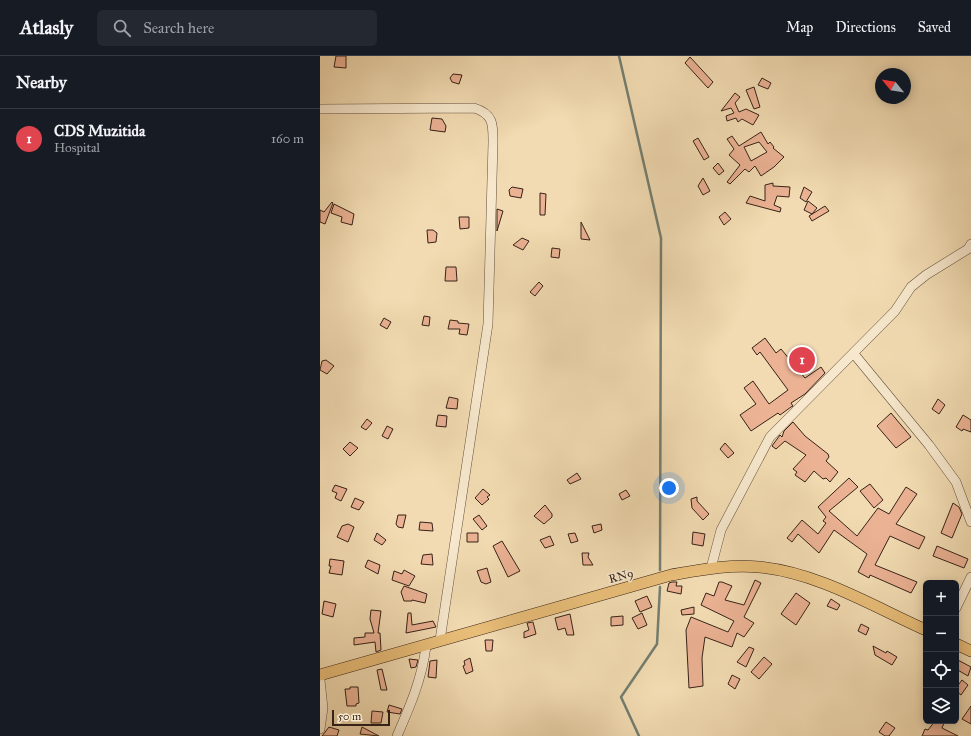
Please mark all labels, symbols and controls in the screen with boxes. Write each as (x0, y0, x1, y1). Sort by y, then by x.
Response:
search box (97, 10, 377, 46)
text: Atlasly (20, 16, 73, 39)
icon: search (111, 17, 133, 39)
text: Search here (143, 19, 214, 37)
text: Map (786, 19, 813, 36)
text: Directions (835, 19, 896, 36)
text: Saved (918, 19, 951, 36)
north arrow (875, 68, 911, 104)
text: Nearby (16, 72, 67, 93)
text: CDS Muzitida (54, 122, 145, 140)
text: 1 (26, 131, 32, 147)
text: 160 m (271, 131, 304, 147)
text: Hospital (54, 140, 100, 156)
pin: 1 (789, 345, 815, 375)
your location (659, 478, 679, 498)
street label: RN9 (607, 566, 635, 586)
map controls (923, 580, 959, 724)
button: + (923, 580, 959, 616)
button: − (923, 616, 959, 652)
button: locate (923, 652, 959, 688)
button: layers (923, 688, 959, 724)
scale bar (332, 708, 390, 727)
text: 50 m (338, 710, 361, 723)

